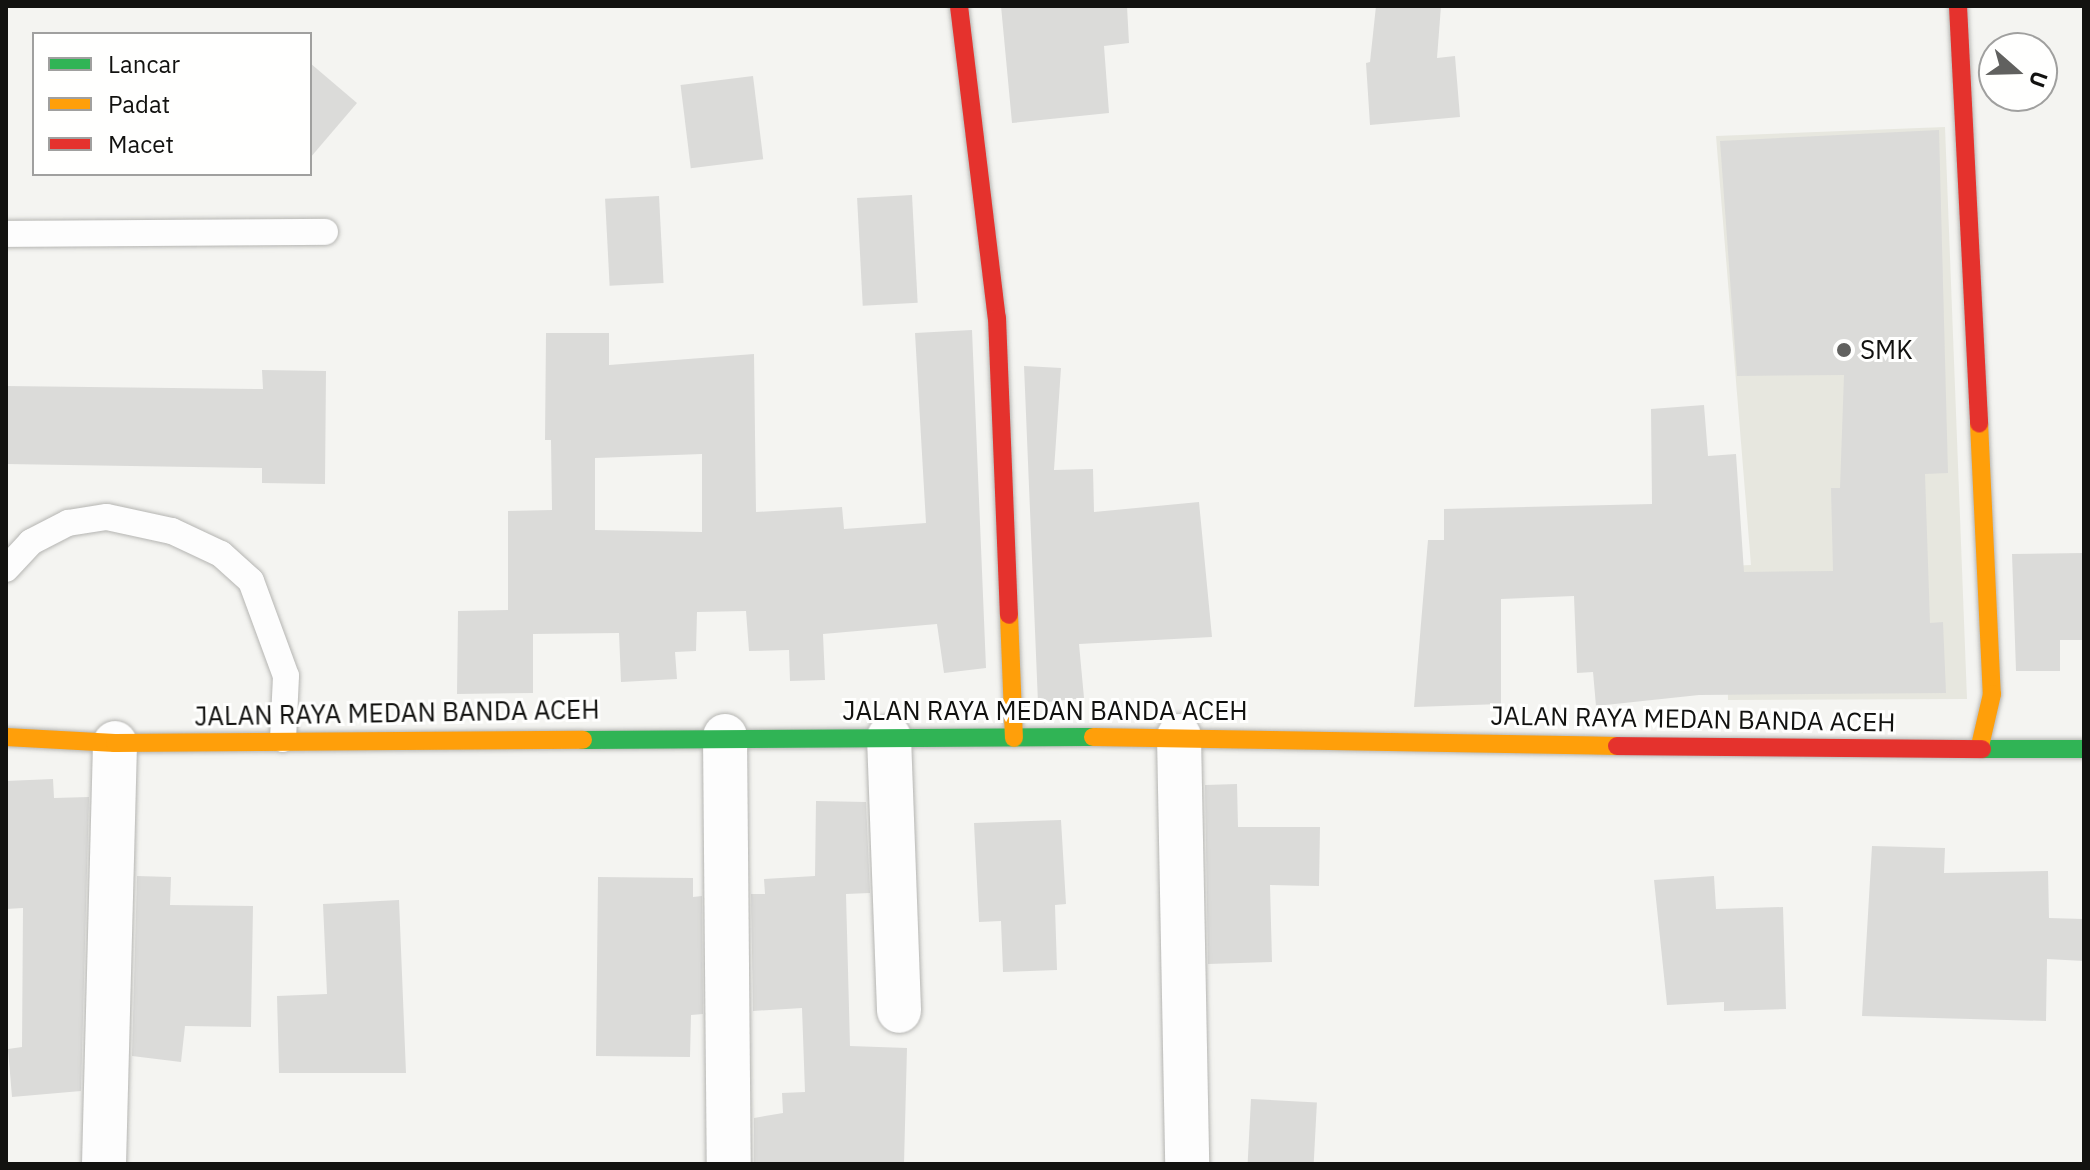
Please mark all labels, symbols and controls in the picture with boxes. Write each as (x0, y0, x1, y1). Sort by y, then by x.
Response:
legend (32, 32, 312, 176)
north arrow (1978, 32, 2058, 112)
text: Lancar (108, 48, 180, 80)
text: U (2023, 68, 2055, 92)
text: Padat (108, 88, 170, 120)
text: Macet (108, 128, 174, 160)
place label: SMK (1860, 334, 1913, 366)
marker: SMK (1835, 341, 1853, 359)
street label: JALAN RAYA MEDAN BANDA ACEH (194, 694, 600, 732)
street label: JALAN RAYA MEDAN BANDA ACEH (842, 695, 1248, 727)
street label: JALAN RAYA MEDAN BANDA ACEH (1490, 700, 1896, 738)

